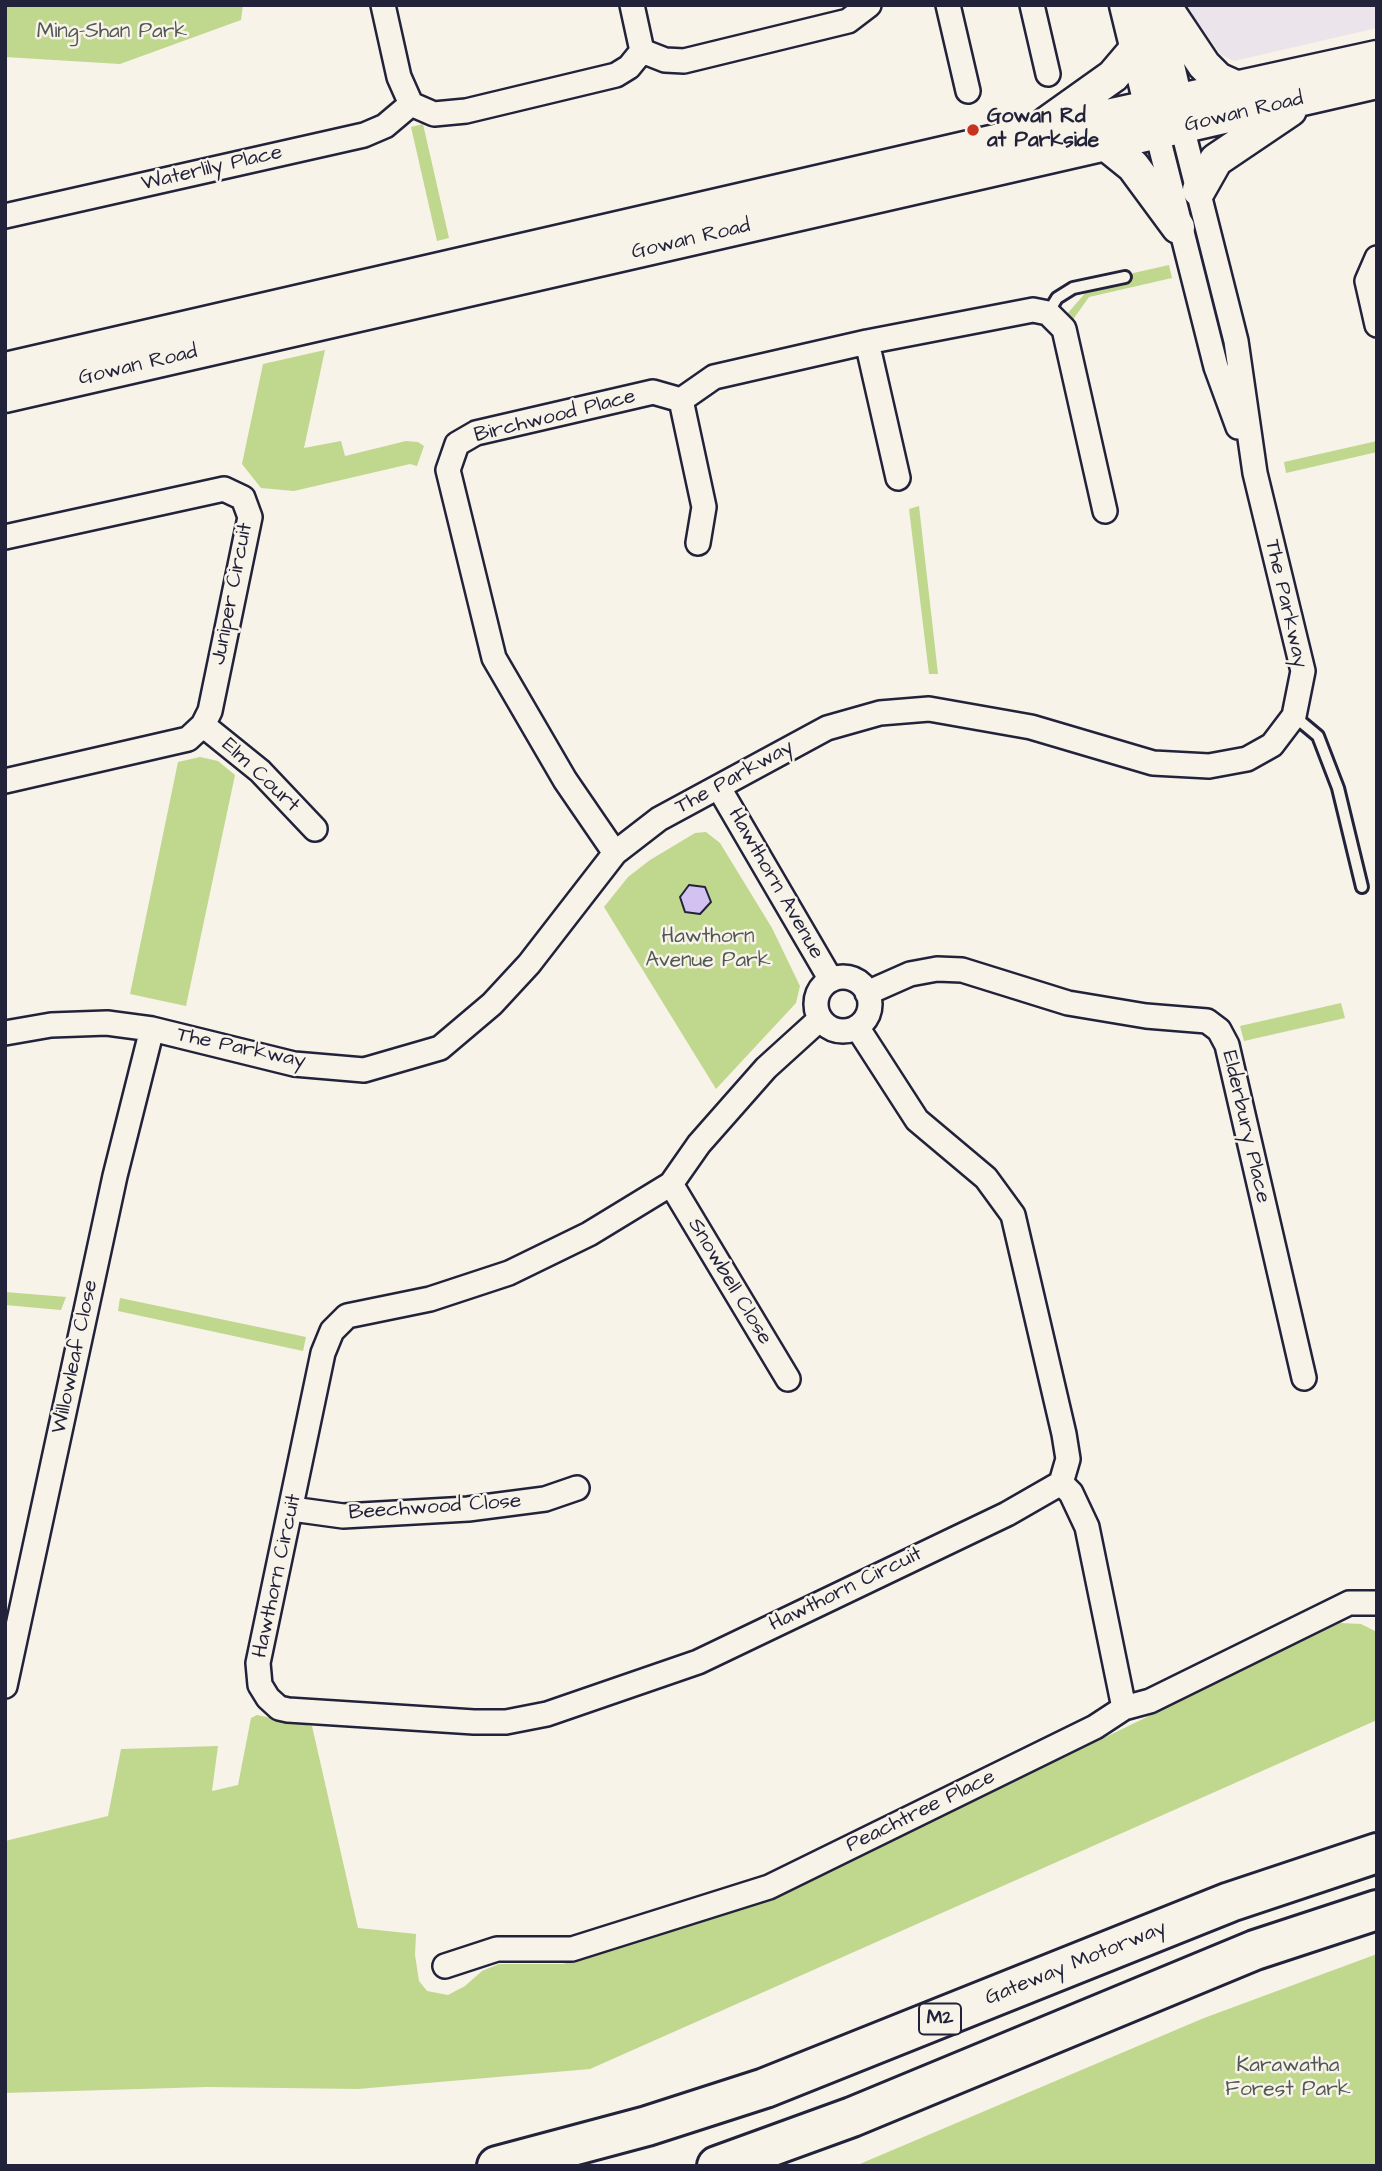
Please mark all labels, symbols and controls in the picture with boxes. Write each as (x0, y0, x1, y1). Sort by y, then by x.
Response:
park label: Ming-Shan Park (37, 20, 187, 46)
street label: Gowan Road (1182, 87, 1306, 139)
place label: Gowan Rd at Parkside (987, 105, 1099, 155)
marker: Gowan Rd at Parkside (965, 122, 981, 138)
street label: Waterlily Place (139, 141, 285, 197)
street label: Gowan Road (629, 214, 753, 266)
street label: Gowan Road (76, 340, 200, 392)
street label: Birchwood Place (472, 385, 638, 449)
street label: Juniper Circuit (207, 521, 259, 667)
street label: The Parkway (1258, 537, 1312, 671)
street label: Elm Court (216, 733, 304, 819)
street label: The Parkway (672, 735, 798, 821)
street label: Hawthorn Avenue (722, 804, 828, 964)
park label: Hawthorn Avenue Park (645, 925, 771, 975)
street label: The Parkway (174, 1023, 308, 1075)
street label: Elderbury Place (1215, 1048, 1275, 1206)
street label: Snowbell Close (681, 1214, 777, 1350)
street label: Willowleaf Close (47, 1278, 105, 1436)
street label: Beechwood Close (348, 1489, 522, 1527)
street label: Hawthorn Circuit (248, 1492, 308, 1660)
street label: Hawthorn Circuit (766, 1542, 926, 1638)
street label: Peachtree Place (843, 1765, 999, 1859)
street label: Gateway Motorway (982, 1916, 1170, 2012)
road number: M2 (919, 2004, 961, 2035)
park label: Karawatha Forest Park (1225, 2054, 1351, 2104)

